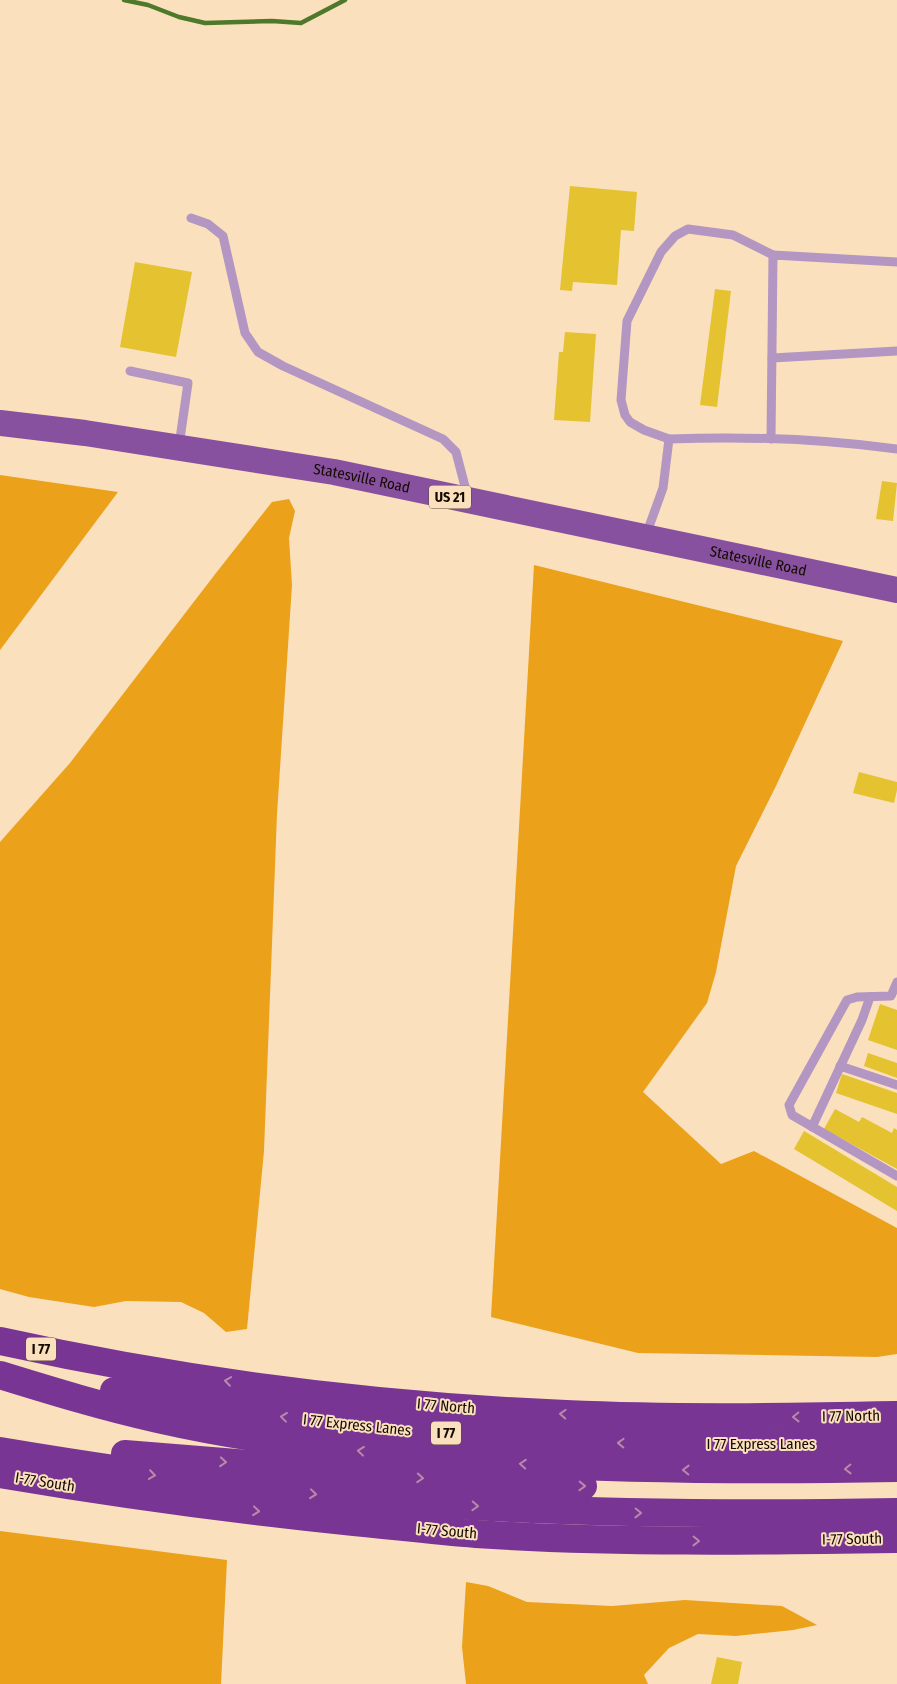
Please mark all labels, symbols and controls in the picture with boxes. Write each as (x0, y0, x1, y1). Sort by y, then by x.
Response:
street label: Statesville Road (312, 460, 412, 497)
road number: US 21 (429, 486, 471, 508)
street label: Statesville Road (708, 542, 808, 580)
road number: I 77 (26, 1338, 56, 1360)
one-way arrow (223, 1377, 232, 1387)
street label: I 77 North (416, 1394, 476, 1418)
street label: I 77 North (822, 1406, 880, 1426)
one-way arrow (559, 1409, 567, 1419)
street label: I 77 Express Lanes (302, 1410, 412, 1440)
one-way arrow (280, 1412, 288, 1423)
one-way arrow (792, 1412, 800, 1422)
road number: I 77 (431, 1422, 461, 1445)
street label: I 77 Express Lanes (707, 1435, 815, 1453)
one-way arrow (617, 1438, 624, 1448)
one-way arrow (357, 1446, 365, 1457)
one-way arrow (219, 1456, 227, 1467)
one-way arrow (519, 1459, 527, 1470)
one-way arrow (844, 1463, 852, 1474)
one-way arrow (682, 1464, 690, 1475)
street label: I-77 South (14, 1468, 76, 1496)
one-way arrow (148, 1469, 156, 1480)
one-way arrow (416, 1472, 424, 1483)
one-way arrow (578, 1481, 586, 1491)
one-way arrow (310, 1488, 318, 1499)
one-way arrow (472, 1501, 480, 1512)
one-way arrow (252, 1505, 260, 1516)
one-way arrow (634, 1508, 642, 1518)
street label: I-77 South (416, 1519, 478, 1543)
street label: I-77 South (822, 1529, 882, 1549)
one-way arrow (692, 1536, 700, 1546)

